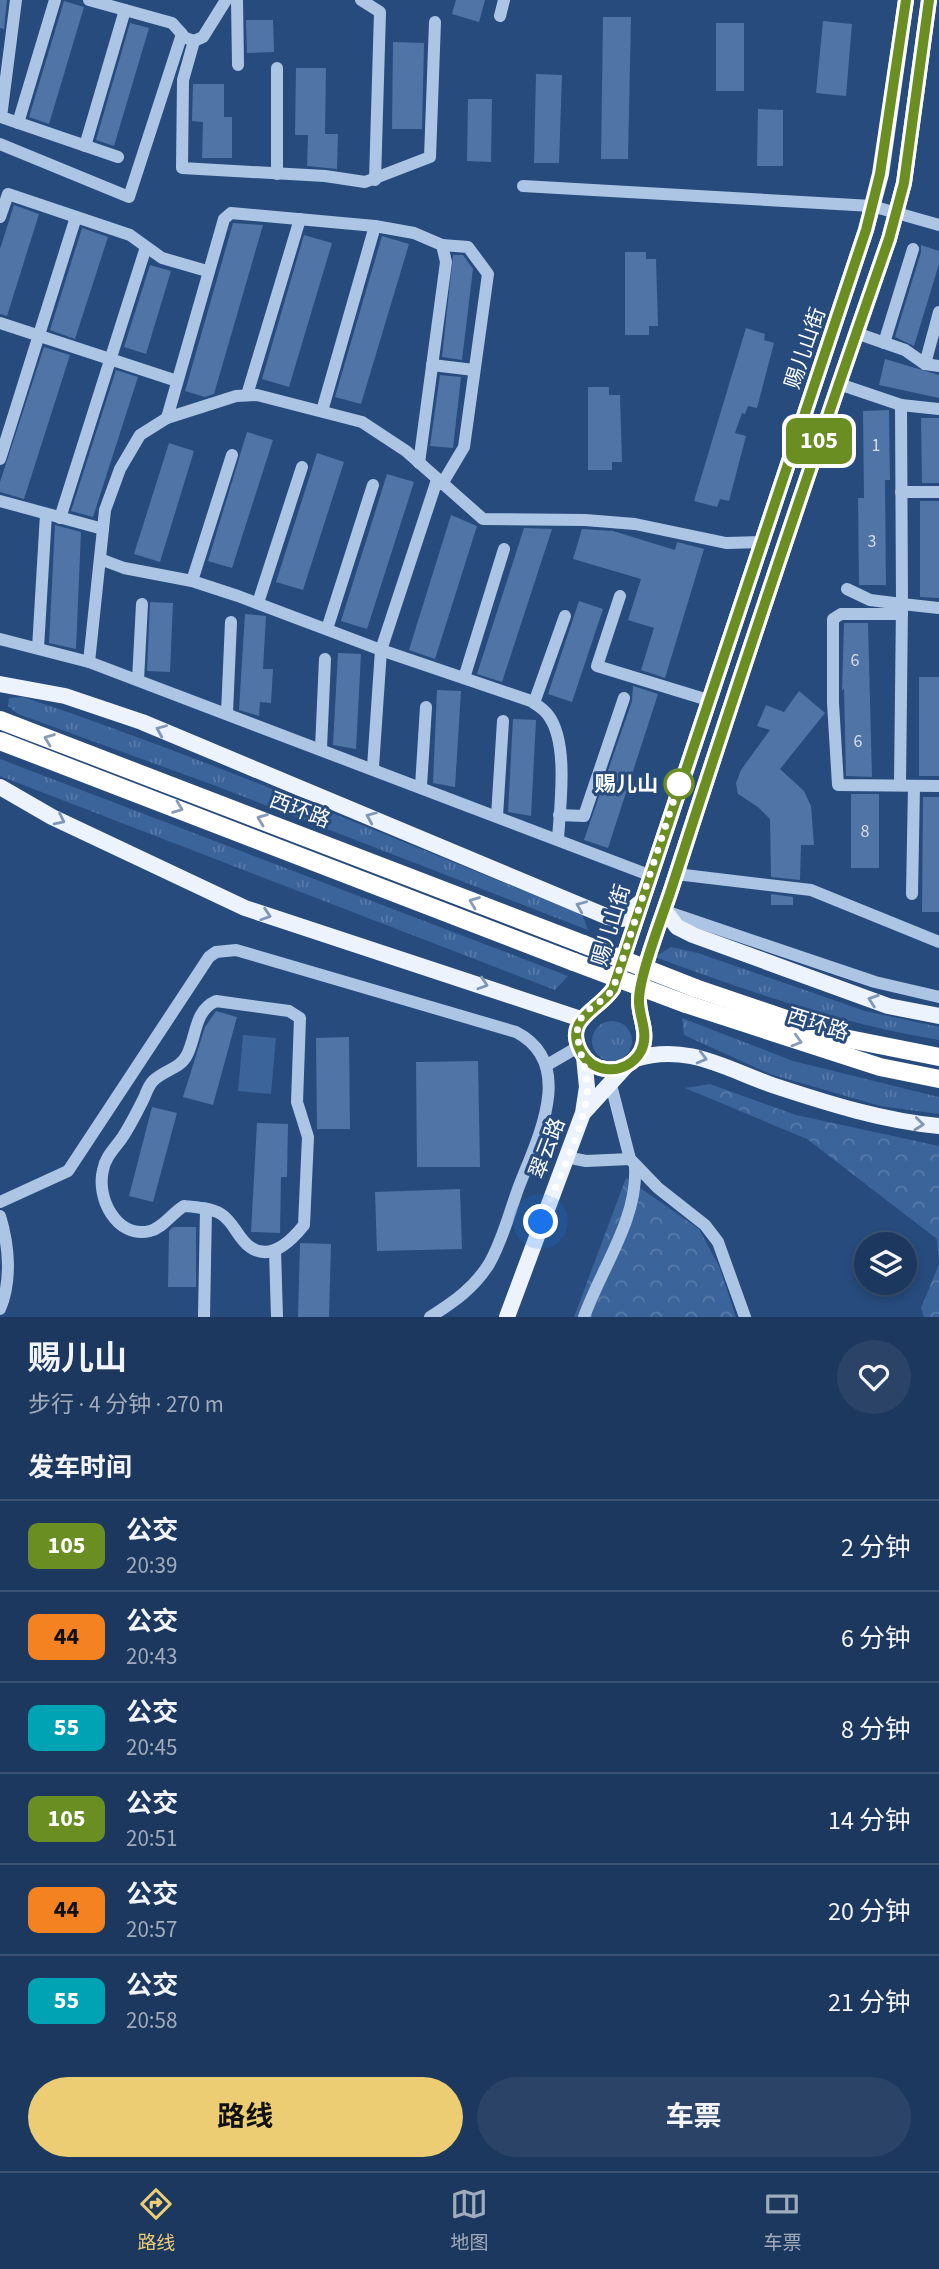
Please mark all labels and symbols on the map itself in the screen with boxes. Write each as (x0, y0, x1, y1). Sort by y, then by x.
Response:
street label: 赐儿山街 (777, 303, 833, 393)
line badge: 105 (779, 418, 859, 464)
house number: 1 (872, 433, 880, 458)
house number: 3 (868, 529, 877, 554)
house number: 6 (851, 648, 860, 673)
one-way arrow (156, 724, 168, 738)
house number: 6 (854, 729, 863, 754)
one-way arrow (44, 733, 56, 747)
place label: 赐儿山 (594, 769, 658, 799)
marker: 赐儿山 (664, 769, 694, 799)
street label: 西环路 (265, 785, 335, 835)
one-way arrow (172, 800, 184, 814)
one-way arrow (53, 812, 65, 826)
one-way arrow (366, 812, 378, 826)
one-way arrow (256, 814, 268, 828)
house number: 8 (861, 819, 870, 844)
street label: 赐儿山街 (584, 880, 638, 970)
one-way arrow (469, 896, 481, 910)
one-way arrow (575, 900, 588, 914)
one-way arrow (260, 907, 272, 921)
one-way arrow (477, 976, 489, 991)
one-way arrow (867, 994, 879, 1008)
street label: 西环路 (783, 1000, 853, 1048)
one-way arrow (791, 1033, 803, 1048)
one-way arrow (696, 1049, 708, 1064)
street label: 翠云路 (522, 1113, 572, 1183)
one-way arrow (914, 1116, 925, 1131)
your location (523, 1204, 558, 1239)

